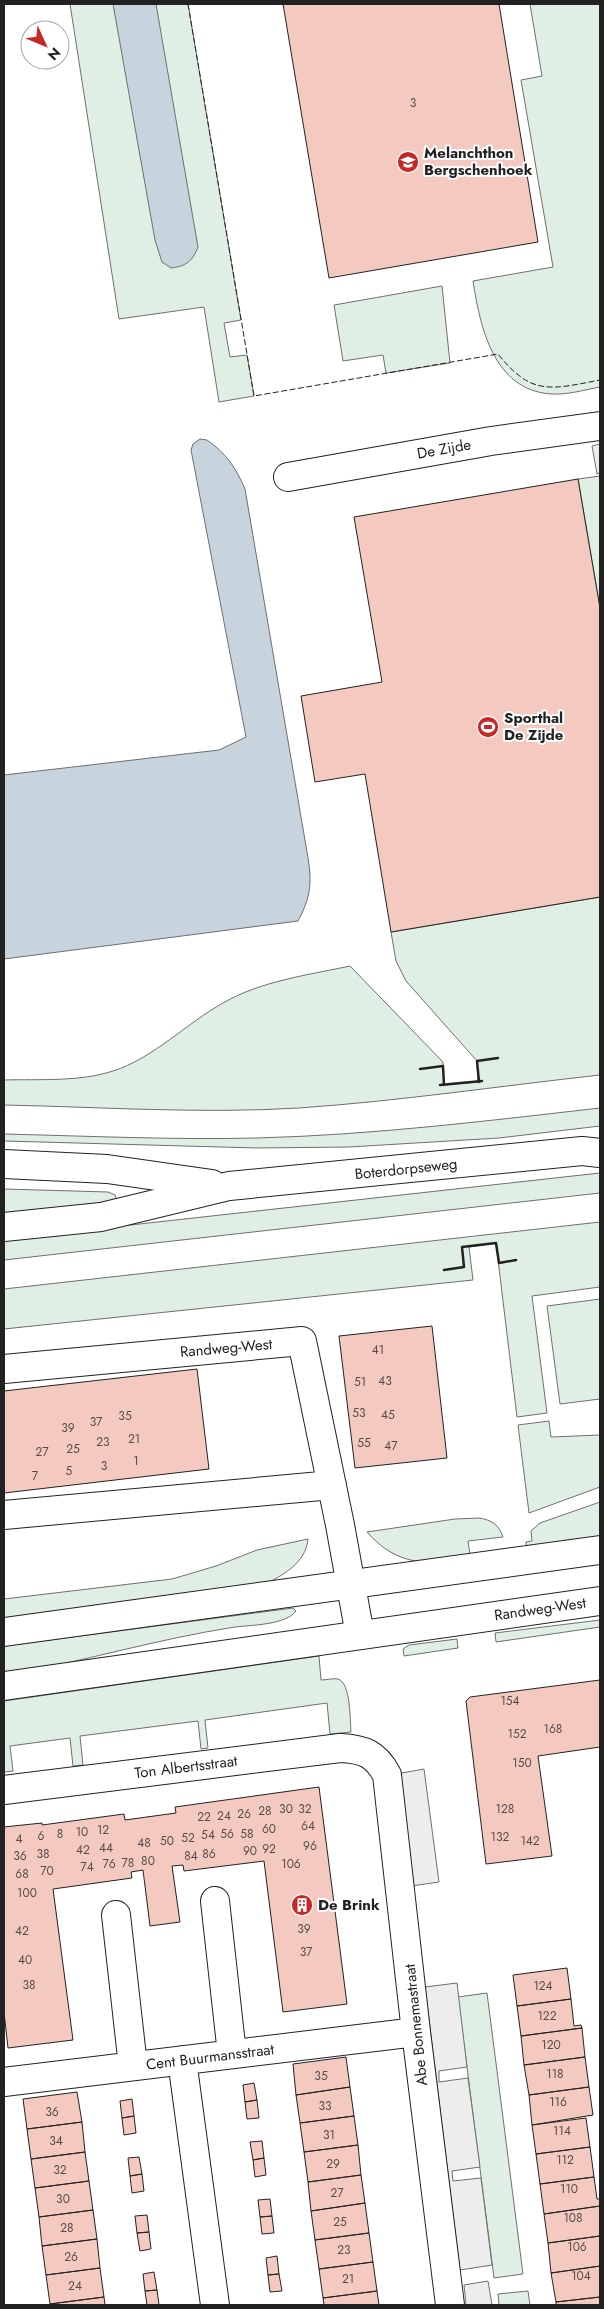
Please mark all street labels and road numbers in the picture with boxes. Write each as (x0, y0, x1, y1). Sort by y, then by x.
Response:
street label: De Zijde (415, 433, 473, 465)
street label: Boterdorpseweg (354, 1153, 458, 1185)
street label: Randweg-West (179, 1333, 273, 1363)
street label: Randweg-West (493, 1592, 588, 1626)
street label: Ton Albertsstraat (133, 1750, 239, 1784)
street label: Abe Bonnemastraat (399, 1963, 433, 2087)
street label: Cent Buurmansstraat (145, 2038, 276, 2076)

